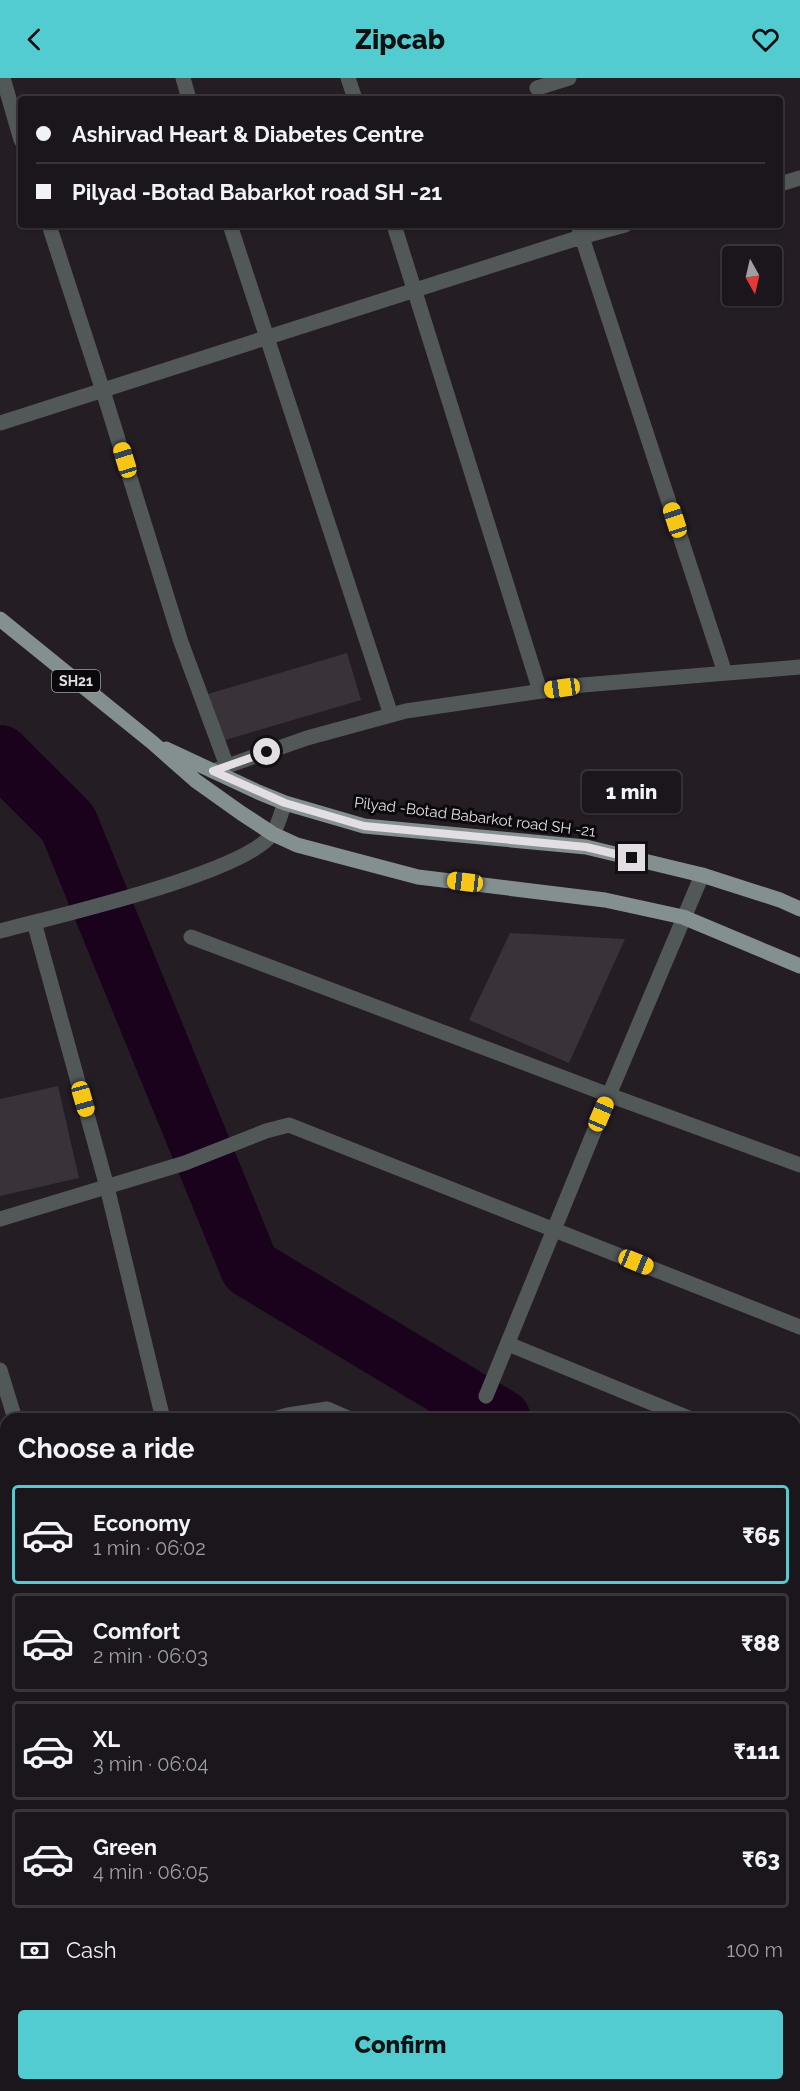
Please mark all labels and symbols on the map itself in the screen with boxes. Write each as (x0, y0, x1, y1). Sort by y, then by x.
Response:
north arrow (722, 246, 782, 306)
car (111, 440, 139, 480)
car (661, 500, 689, 540)
road number: SH21 (52, 670, 100, 692)
car (543, 677, 581, 699)
route start (253, 738, 280, 765)
callout: 1 min (582, 771, 682, 813)
street label: Pilyad -Botad Babarkot road SH -21 (353, 793, 597, 841)
route end (618, 844, 645, 871)
car (446, 871, 484, 893)
car (69, 1079, 97, 1119)
car (586, 1094, 616, 1134)
car (616, 1247, 656, 1277)

